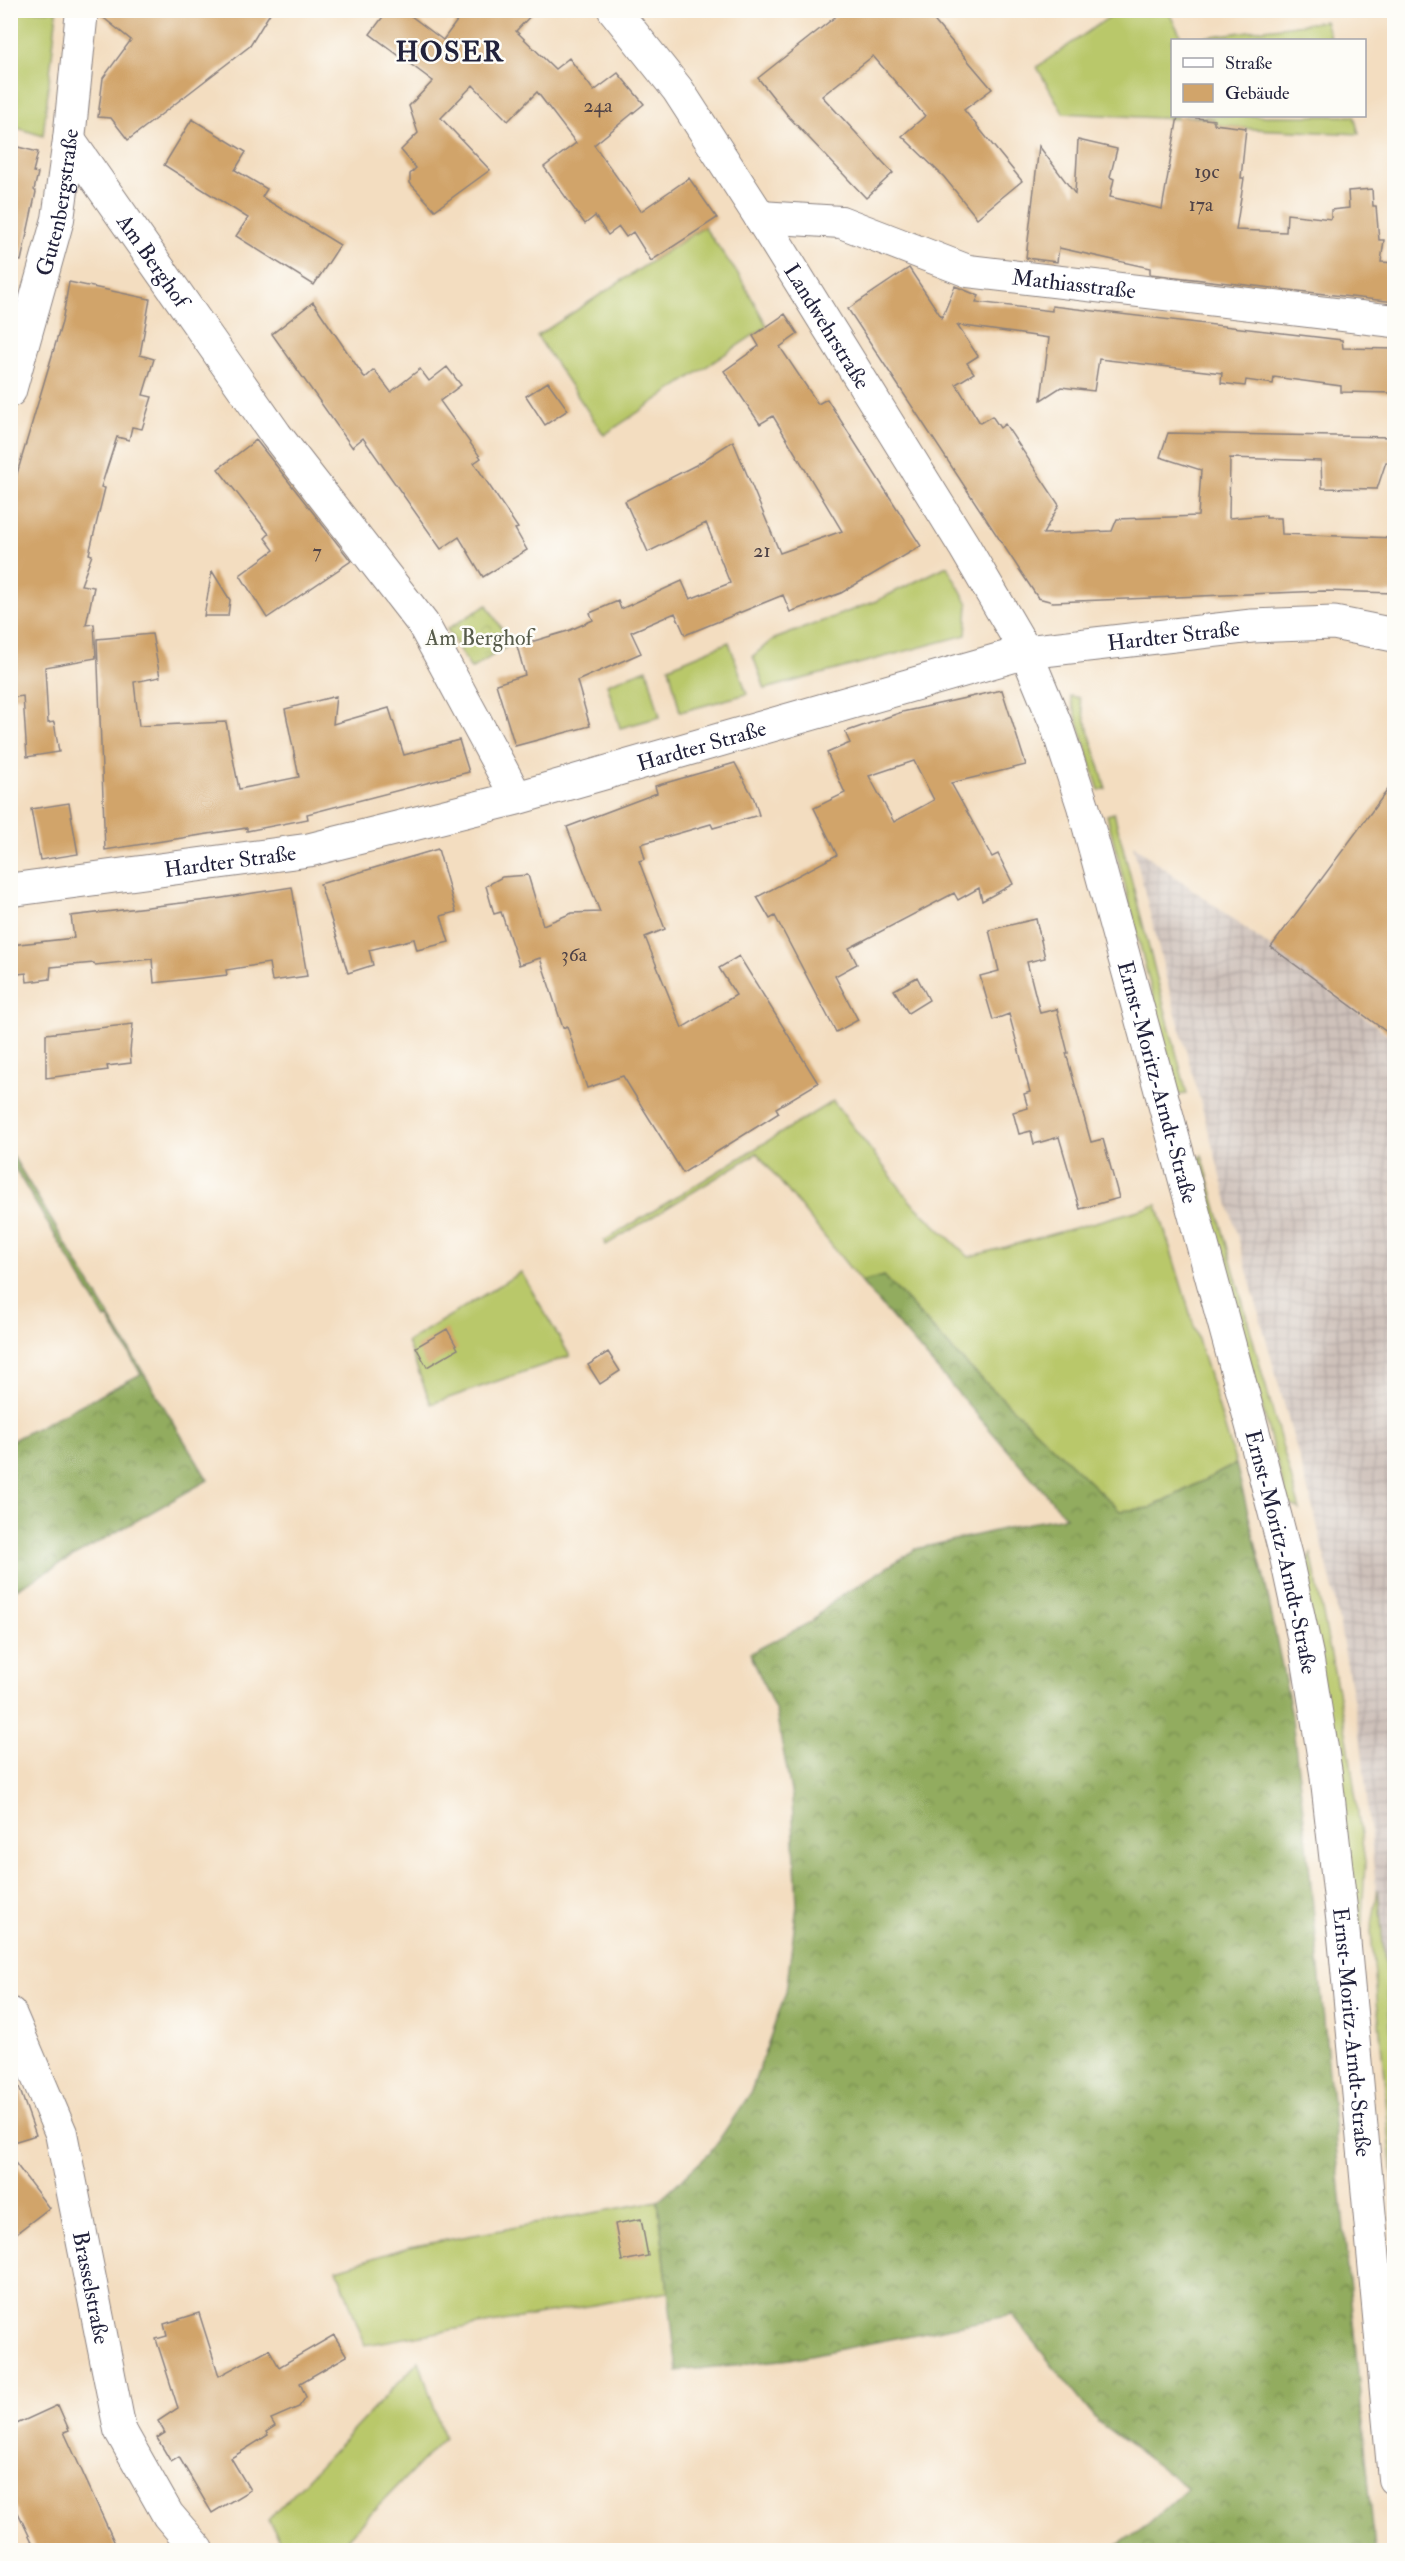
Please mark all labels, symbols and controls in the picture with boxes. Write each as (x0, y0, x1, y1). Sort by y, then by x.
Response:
district label: HOSER (396, 35, 505, 70)
legend (1171, 39, 1366, 117)
text: Straße (1225, 52, 1273, 75)
text: Gebäude (1225, 82, 1290, 105)
house number: 24a (583, 93, 613, 118)
street label: Gutenbergstraße (30, 127, 85, 279)
house number: 19c (1194, 159, 1220, 184)
house number: 17a (1189, 192, 1214, 217)
street label: Am Berghof (110, 208, 197, 315)
street label: Landwehrstraße (777, 259, 876, 395)
street label: Mathiasstraße (1010, 263, 1137, 306)
house number: 21 (753, 538, 771, 563)
house number: 7 (312, 539, 322, 564)
street label: Hardter Straße (1106, 615, 1241, 658)
park label: Am Berghof (424, 624, 536, 652)
street label: Hardter Straße (634, 714, 769, 778)
street label: Hardter Straße (162, 839, 298, 884)
house number: 36a (561, 942, 588, 967)
street label: Ernst-Moritz-Arndt-Straße (1111, 958, 1204, 1207)
street label: Ernst-Moritz-Arndt-Straße (1239, 1427, 1323, 1676)
street label: Ernst-Moritz-Arndt-Straße (1326, 1906, 1377, 2158)
street label: Brasselstraße (66, 2229, 116, 2347)

